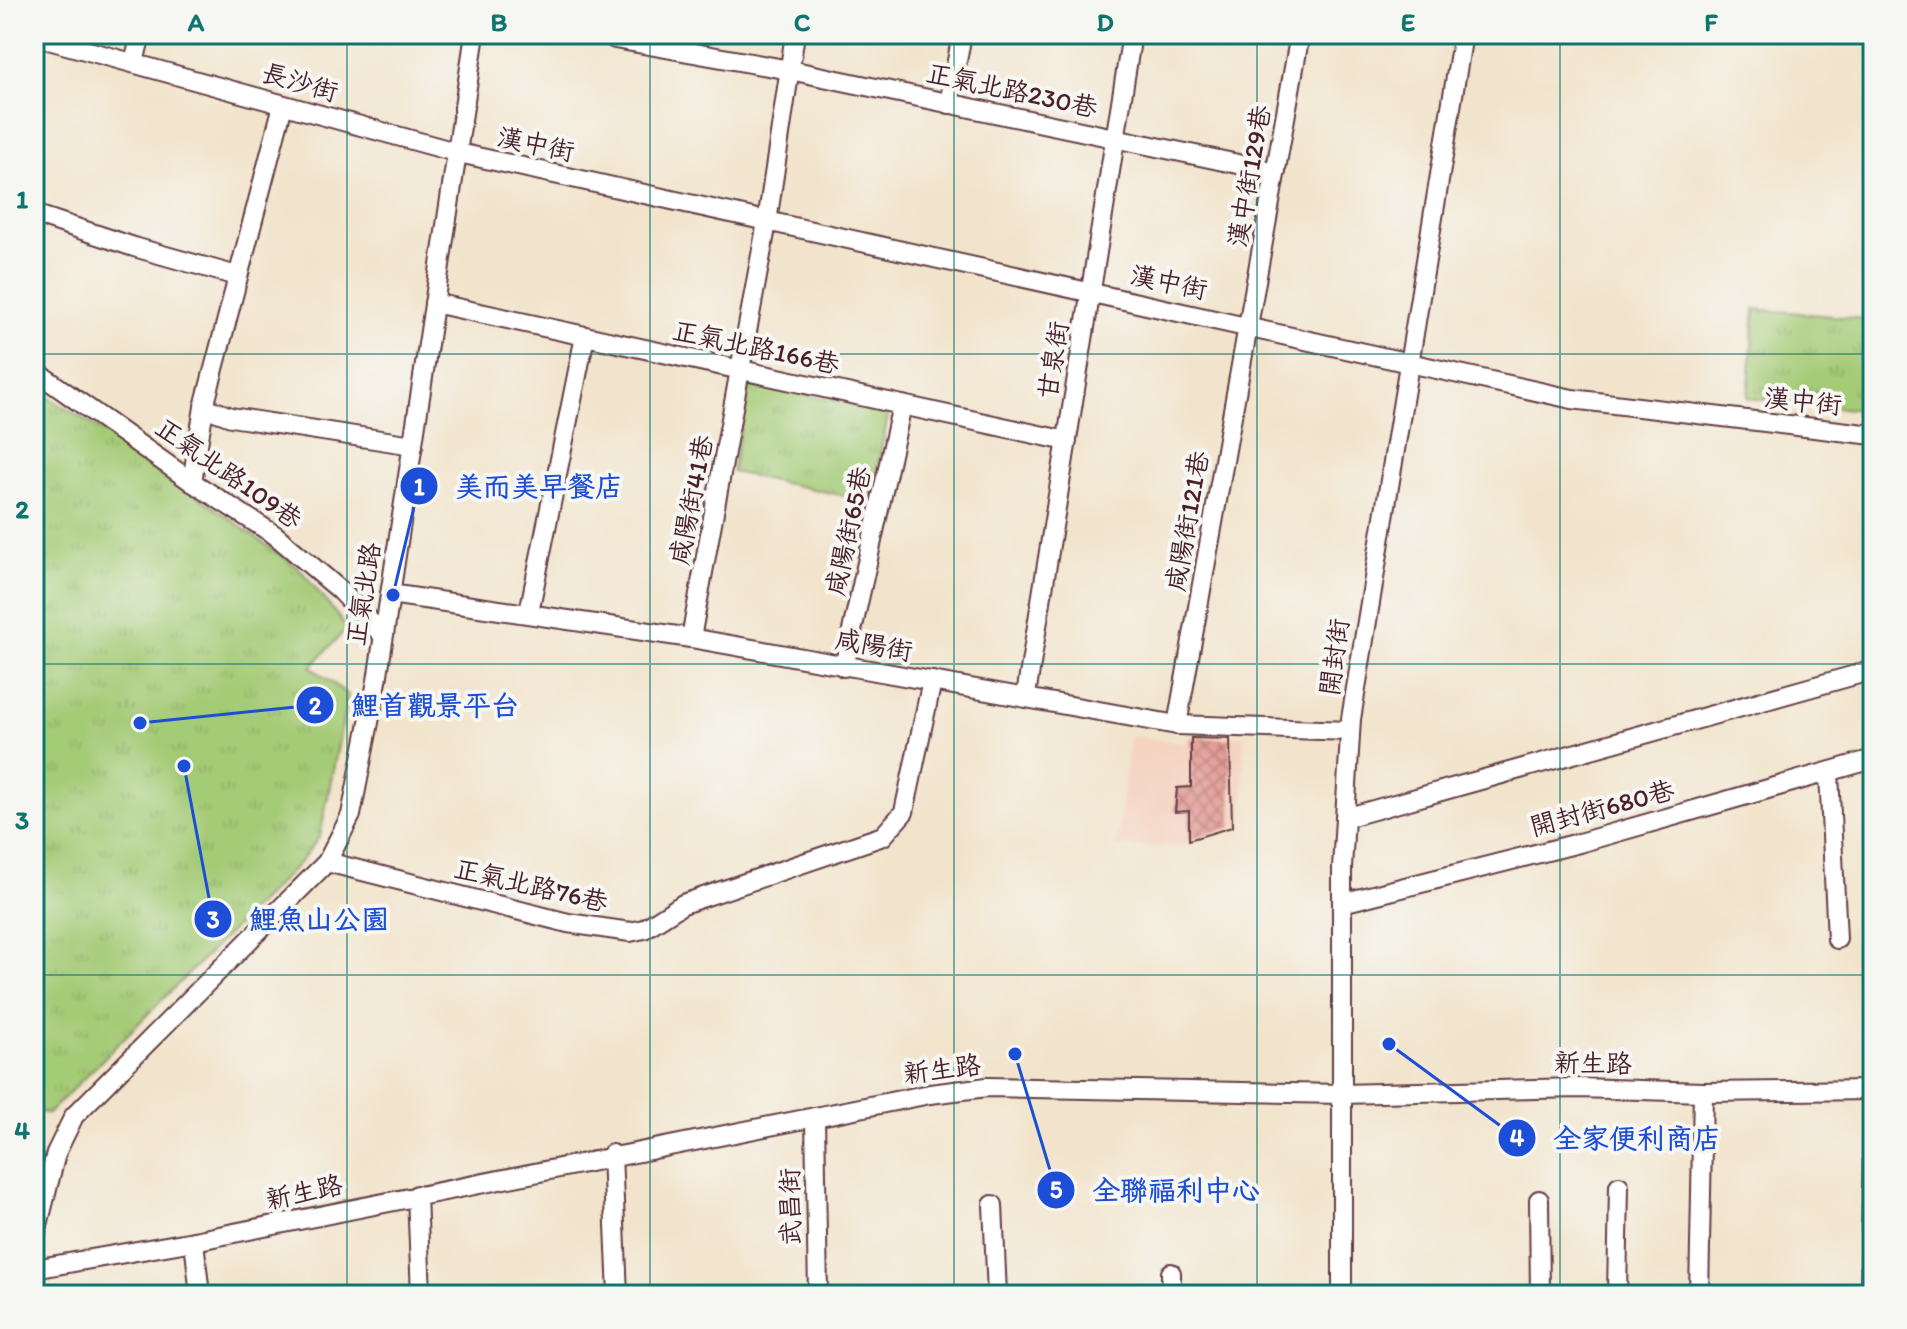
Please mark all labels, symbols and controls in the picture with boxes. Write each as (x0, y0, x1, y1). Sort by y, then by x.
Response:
text: A (187, 6, 205, 38)
text: B (491, 6, 508, 38)
text: C (794, 6, 811, 38)
text: D (1096, 6, 1114, 38)
text: E (1401, 6, 1415, 38)
text: F (1704, 6, 1718, 38)
street label: 長沙街 (258, 56, 342, 108)
street label: 正氣北路230巷 (924, 56, 1100, 124)
street label: 漢中街129巷 (1221, 103, 1277, 249)
street label: 漢中街 (495, 120, 577, 168)
text: 1 (16, 183, 28, 215)
street label: 漢中街 (1128, 258, 1210, 306)
street label: 正氣北路166巷 (670, 314, 842, 380)
street label: 甘泉街 (1031, 319, 1075, 401)
street label: 漢中街 (1763, 381, 1843, 421)
street label: 正氣北路109巷 (150, 411, 308, 535)
street label: 咸陽街41巷 (663, 432, 719, 568)
street label: 咸陽街121巷 (1159, 448, 1215, 594)
callout: 美而美早餐店 (399, 460, 639, 512)
street label: 咸陽街65巷 (819, 463, 877, 599)
text: 美而美早餐店 (455, 469, 623, 503)
text: 1 (413, 472, 425, 501)
text: 2 (15, 493, 29, 525)
street label: 正氣北路 (339, 540, 387, 648)
street label: 開封街 (1313, 616, 1355, 698)
street label: 咸陽街 (833, 622, 915, 668)
callout: 鯉首觀景平台 (295, 679, 535, 731)
text: 鯉首觀景平台 (351, 688, 519, 722)
text: 2 (309, 691, 322, 720)
street label: 開封街680巷 (1526, 773, 1678, 843)
text: 3 (15, 804, 29, 836)
street label: 正氣北路76巷 (451, 852, 611, 918)
callout: 鯉魚山公園 (193, 893, 405, 945)
text: 鯉魚山公園 (249, 902, 389, 936)
text: 3 (206, 905, 220, 934)
street label: 新生路 (1554, 1046, 1632, 1080)
street label: 新生路 (901, 1048, 983, 1090)
callout: 全家便利商店 (1497, 1112, 1737, 1164)
text: 4 (14, 1114, 30, 1146)
text: 全家便利商店 (1553, 1121, 1721, 1155)
text: 4 (1510, 1123, 1525, 1152)
callout: 全聯福利中心 (1036, 1164, 1276, 1216)
street label: 新生路 (263, 1168, 345, 1216)
street label: 武昌街 (773, 1168, 807, 1246)
text: 全聯福利中心 (1092, 1173, 1260, 1207)
text: 5 (1050, 1175, 1063, 1204)

